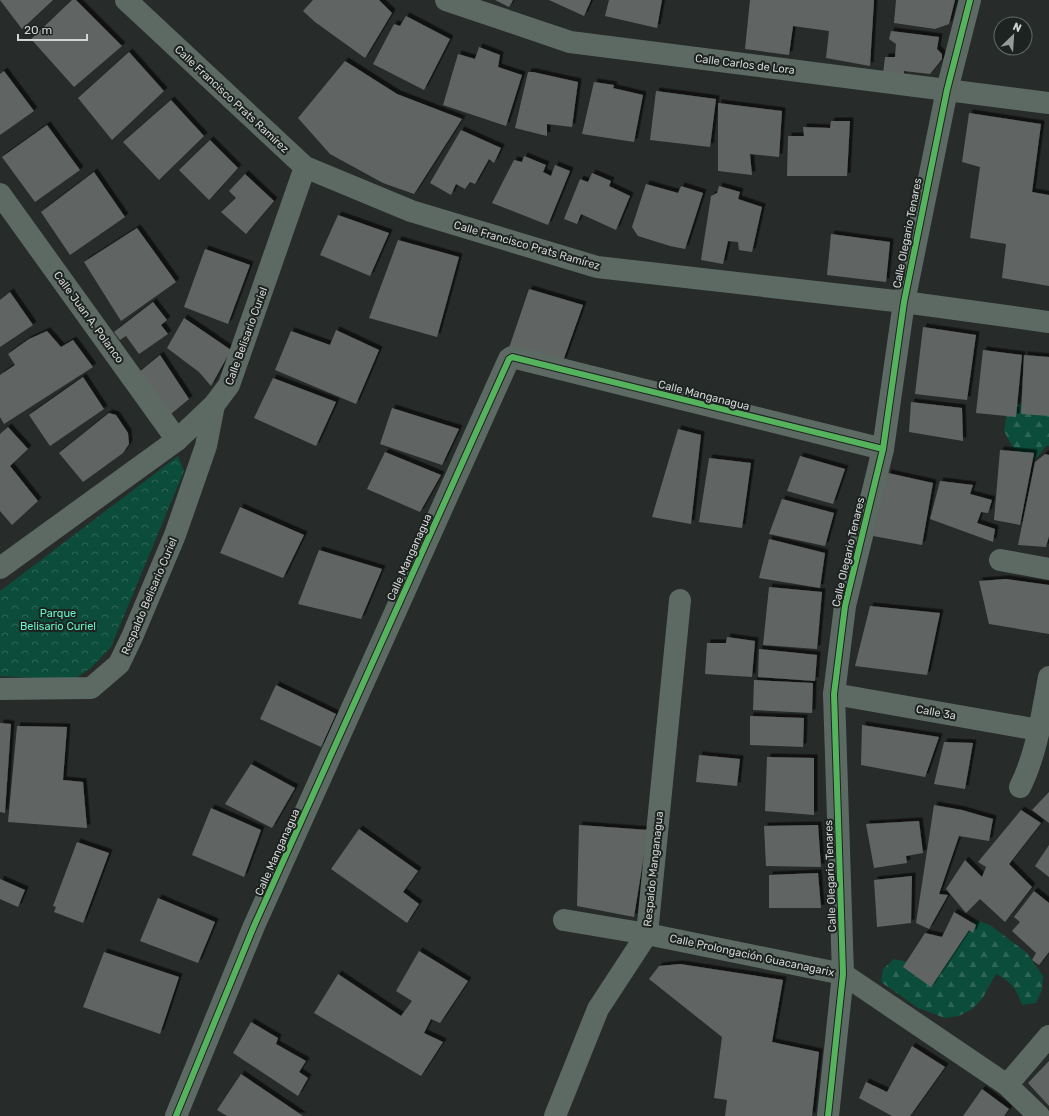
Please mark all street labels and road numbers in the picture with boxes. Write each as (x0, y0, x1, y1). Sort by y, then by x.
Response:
street label: Calle Francisco Prats Ramírez (172, 43, 292, 156)
street label: Calle Carlos de Lora (694, 52, 796, 77)
street label: Calle Olegario Tenares (890, 176, 925, 289)
street label: Calle Francisco Prats Ramírez (452, 218, 602, 273)
street label: Calle Juan A. Polanco (51, 269, 126, 366)
street label: Calle Belisario Curiel (223, 285, 270, 387)
street label: Calle Manganagua (657, 378, 751, 413)
street label: Calle Olegario Tenares (830, 496, 868, 608)
street label: Calle Manganagua (384, 512, 434, 603)
street label: Respaldo Belisario Curiel (119, 536, 180, 657)
street label: Calle 3a (915, 703, 957, 722)
street label: Calle Manganagua (252, 807, 302, 898)
street label: Respaldo Manganagua (641, 811, 666, 927)
street label: Calle Olegario Tenares (822, 819, 839, 932)
street label: Calle Prolongación Guacanagarix (668, 932, 836, 979)

